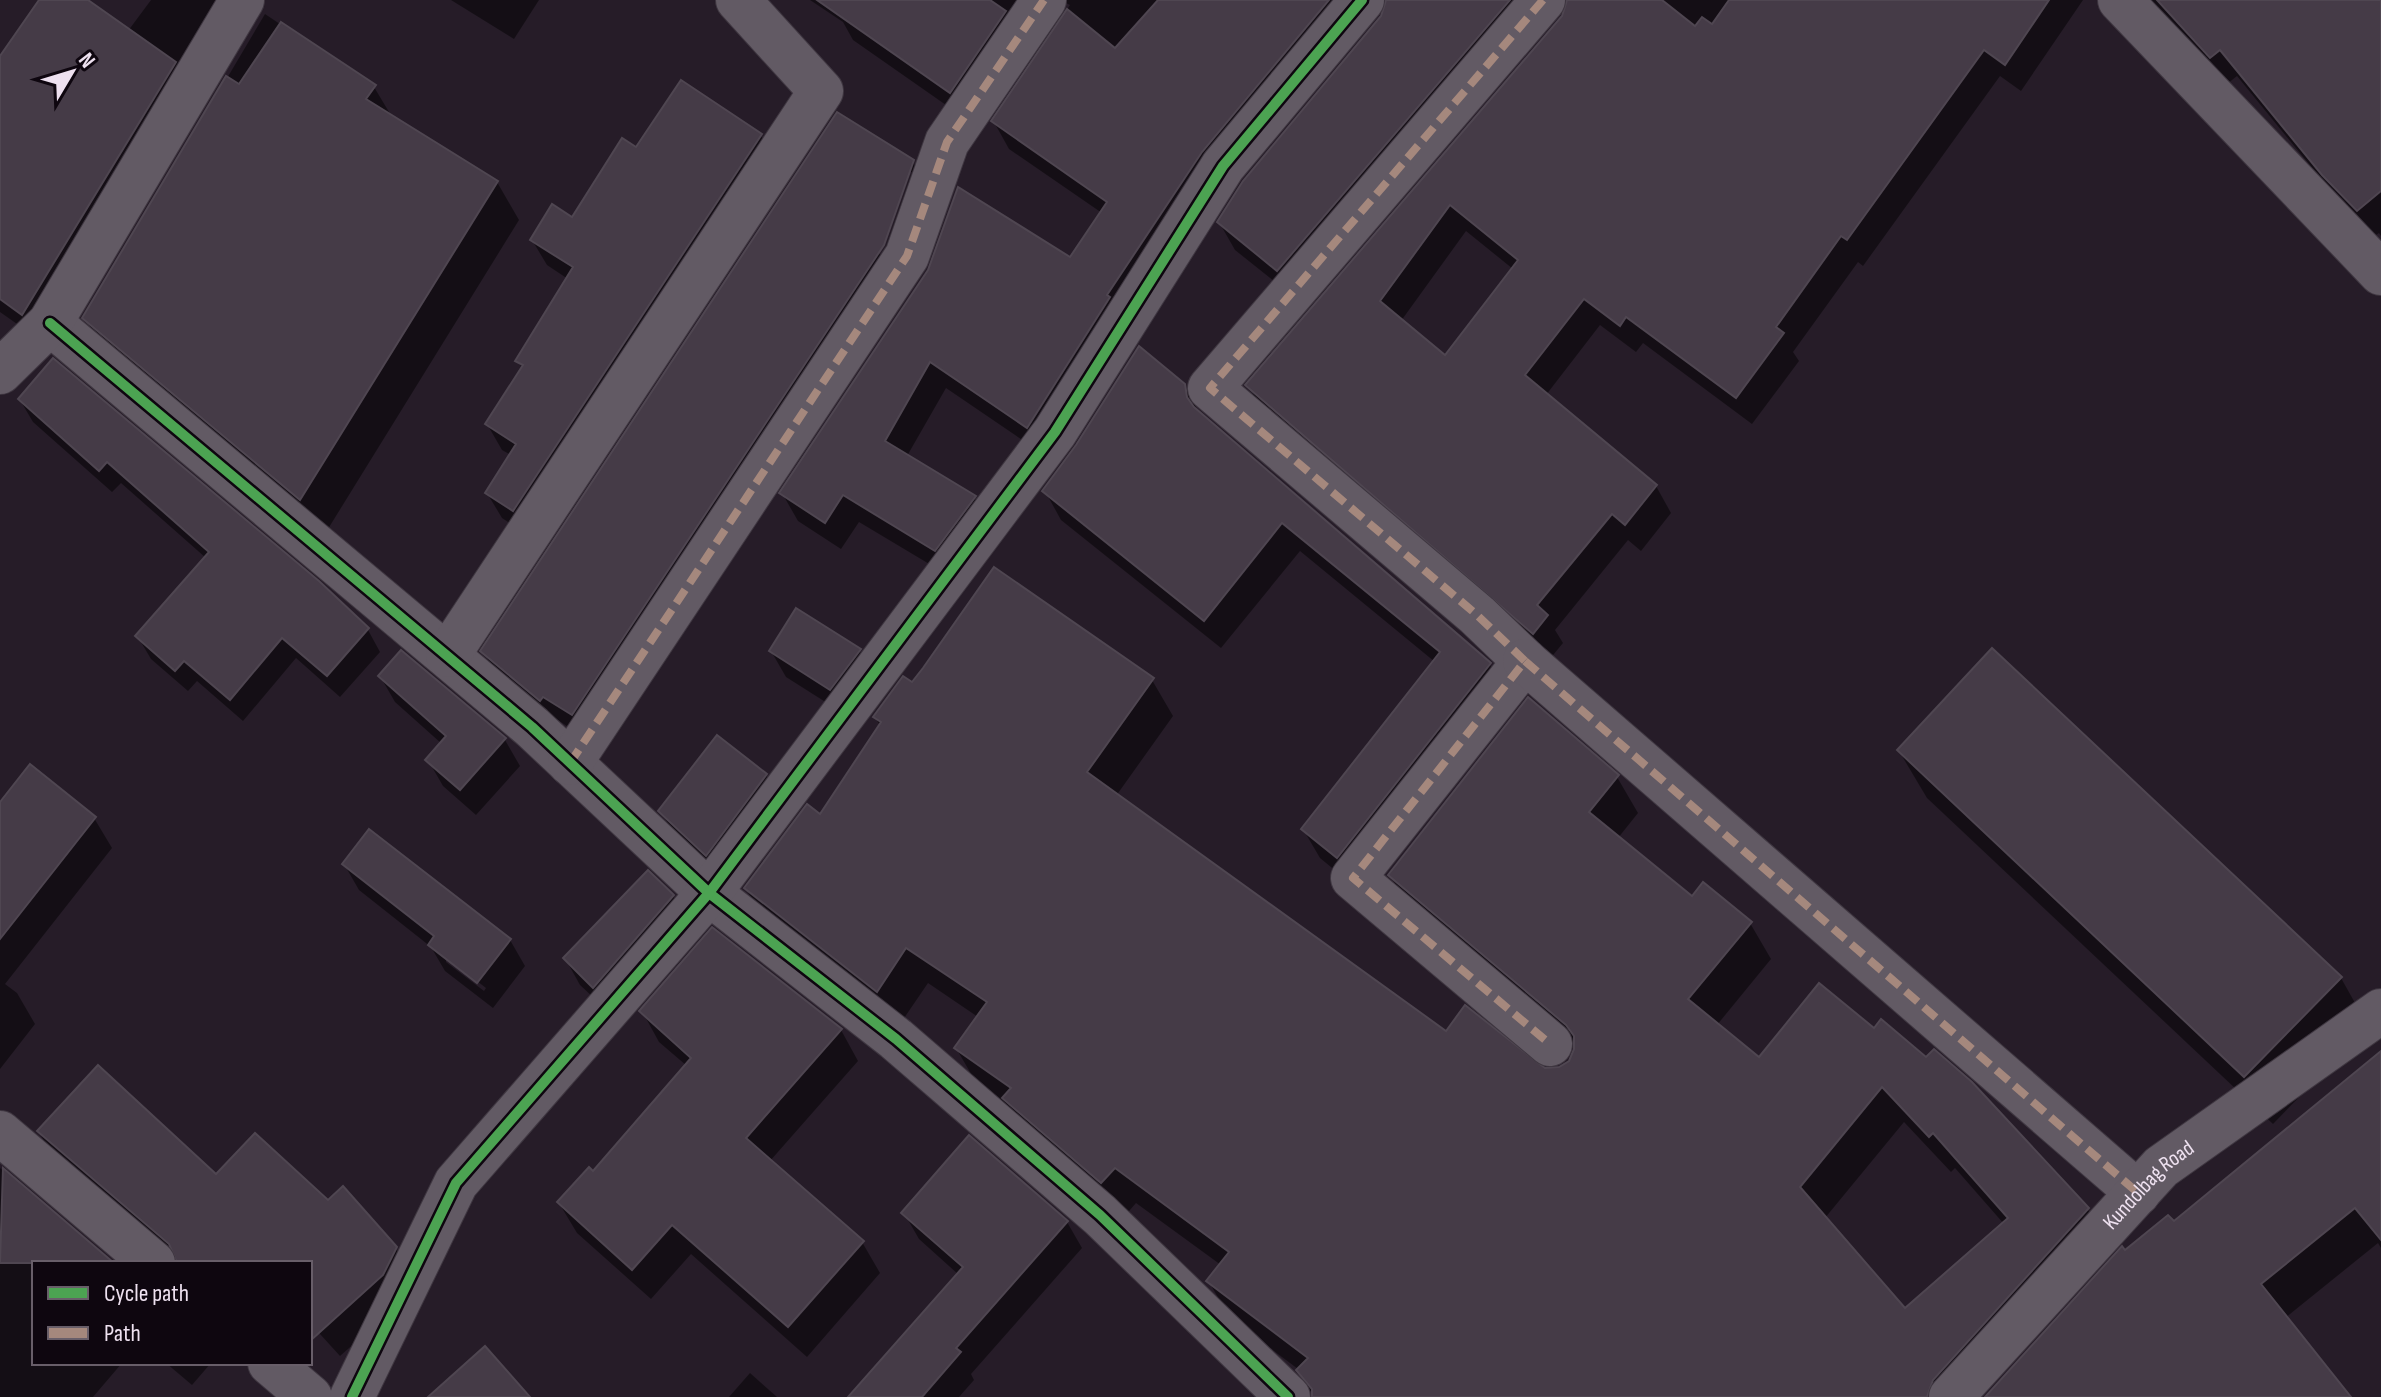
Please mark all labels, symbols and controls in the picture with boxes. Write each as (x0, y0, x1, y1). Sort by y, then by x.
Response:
north arrow (32, 32, 112, 112)
text: N (72, 48, 101, 74)
street label: Kundolbag Road (2097, 1134, 2199, 1235)
legend (32, 1261, 312, 1365)
text: Cycle path (104, 1279, 189, 1308)
text: Path (104, 1319, 141, 1348)

